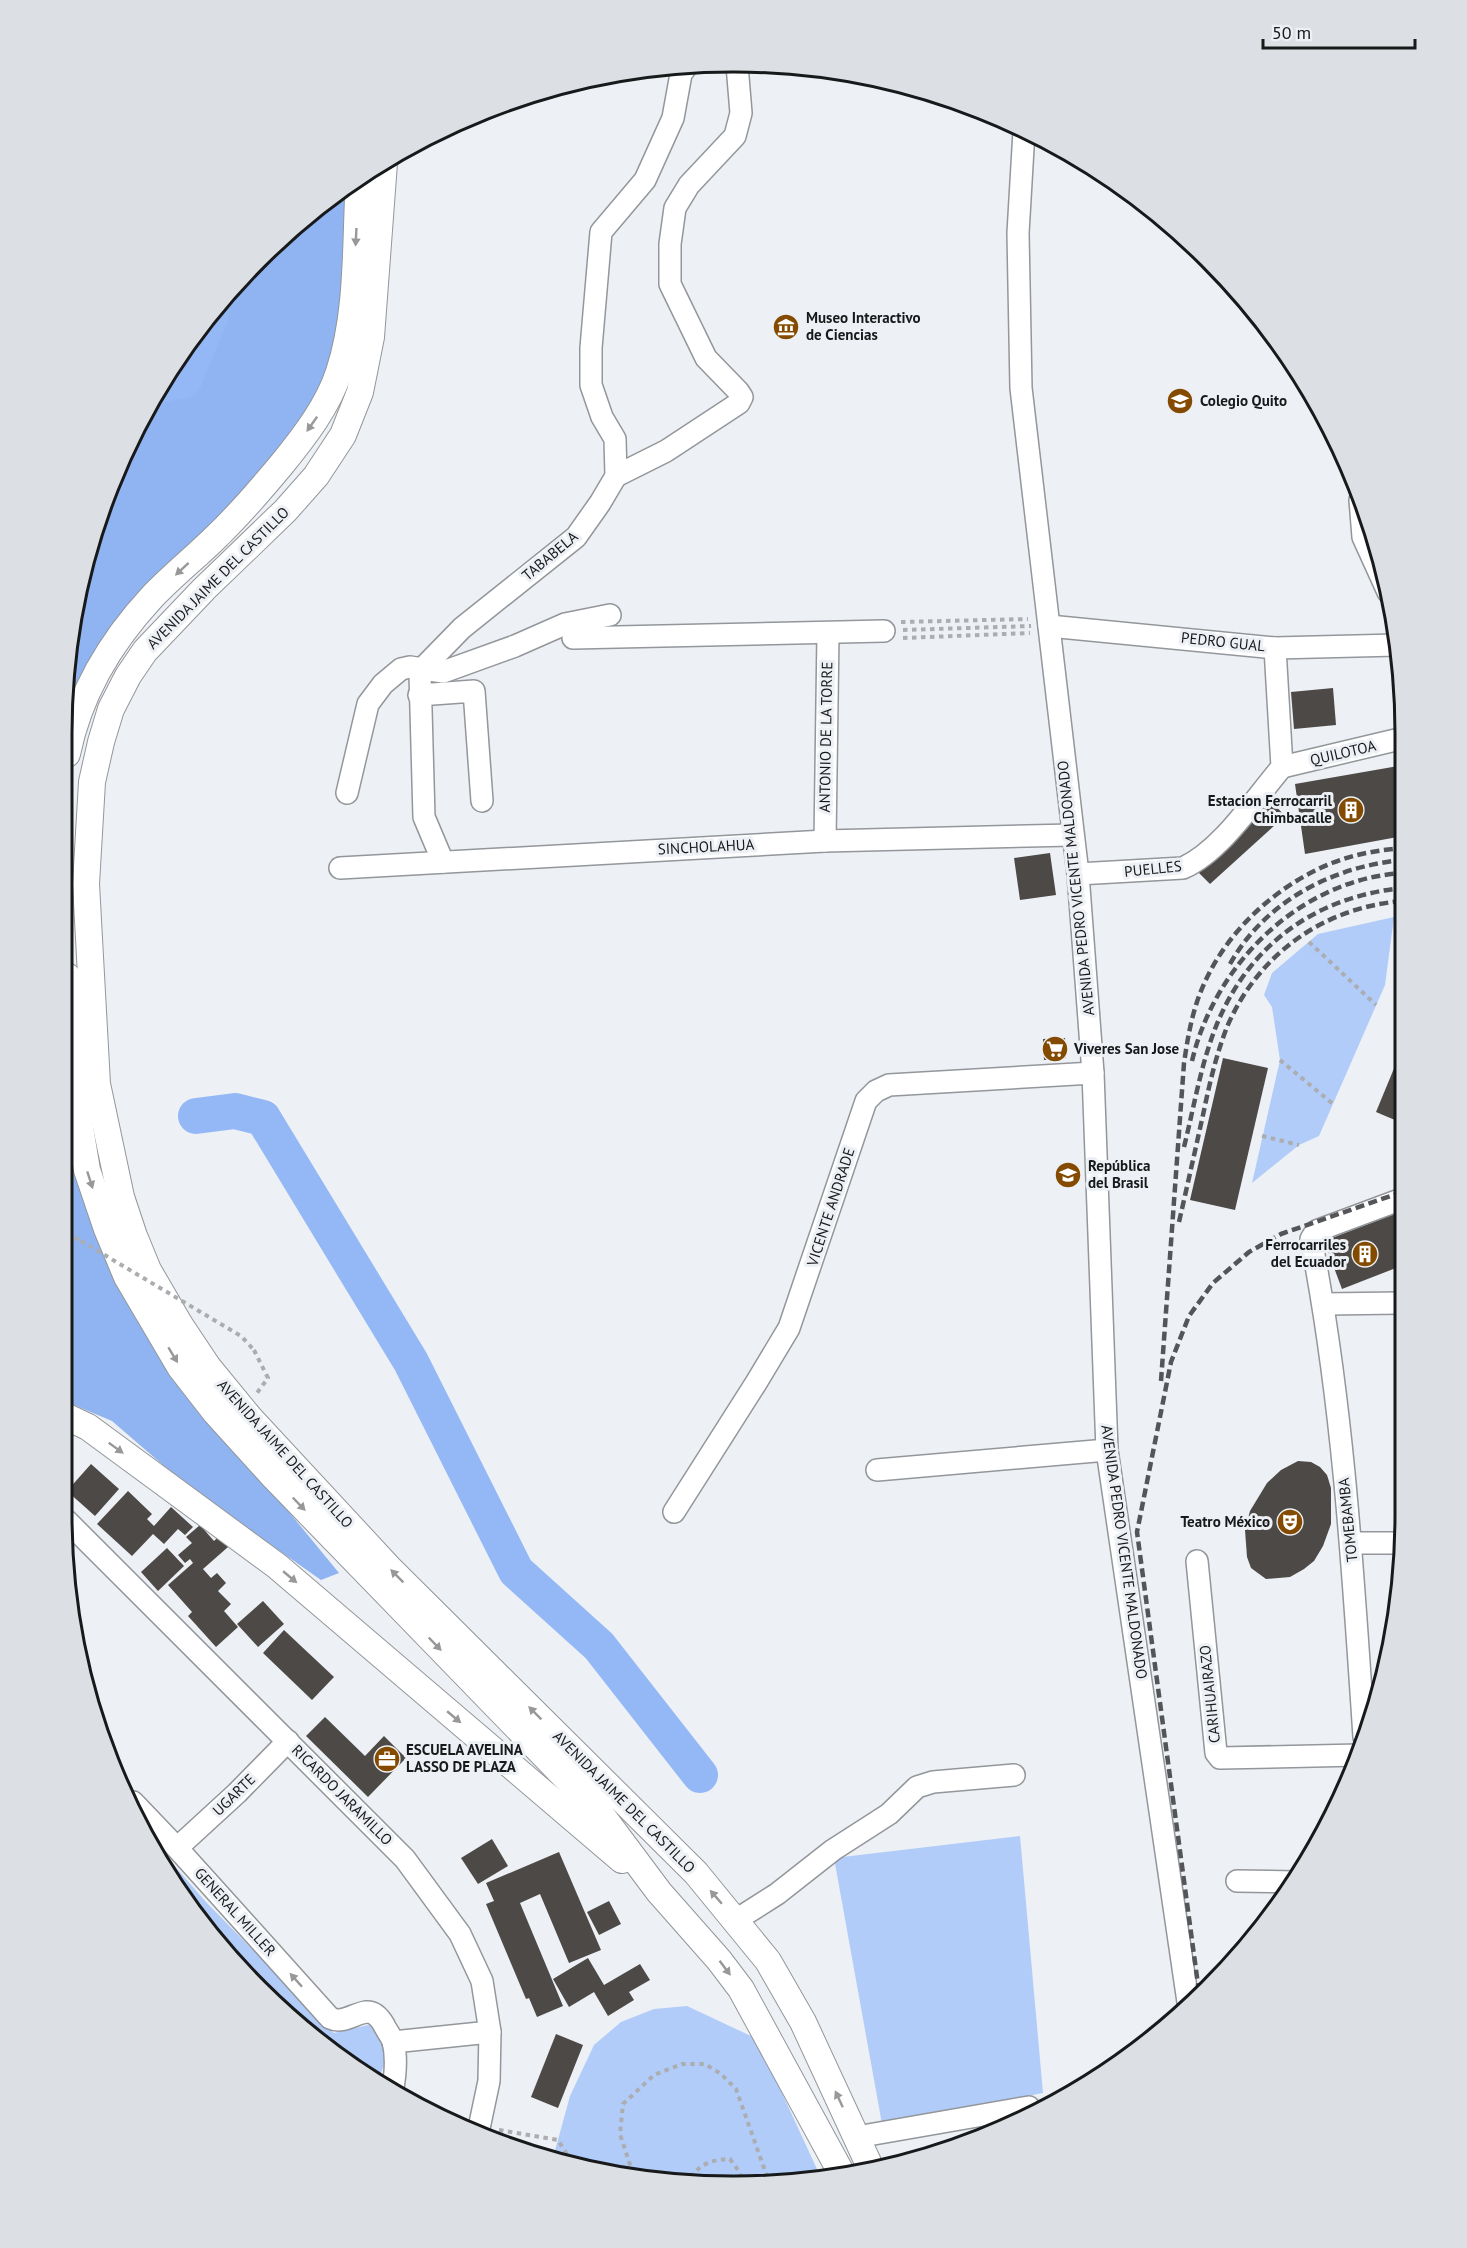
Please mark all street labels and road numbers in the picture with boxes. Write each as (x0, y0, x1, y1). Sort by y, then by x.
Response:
street label: AVENIDA JAIME DEL CASTILLO (143, 503, 293, 653)
street label: TABABELA (518, 527, 582, 584)
street label: PEDRO GUAL (1180, 628, 1266, 655)
street label: ANTONIO DE LA TORRE (815, 662, 836, 812)
street label: QUILOTOA (1308, 736, 1378, 769)
street label: AVENIDA PEDRO VICENTE MALDONADO (1053, 760, 1098, 1017)
street label: SINCHOLAHUA (657, 834, 755, 859)
street label: PUELLES (1123, 856, 1183, 881)
street label: VICENTE ANDRADE (802, 1145, 859, 1269)
street label: AVENIDA JAIME DEL CASTILLO (214, 1375, 357, 1532)
street label: AVENIDA PEDRO VICENTE MALDONADO (1097, 1424, 1152, 1680)
street label: TOMEBAMBA (1334, 1477, 1361, 1563)
street label: CARIHUAIRAZO (1195, 1644, 1224, 1744)
street label: AVENIDA JAIME DEL CASTILLO (549, 1727, 699, 1877)
street label: RICARDO JARAMILLO (288, 1740, 397, 1849)
street label: UGARTE (208, 1770, 259, 1820)
street label: GENERAL MILLER (191, 1864, 280, 1960)

